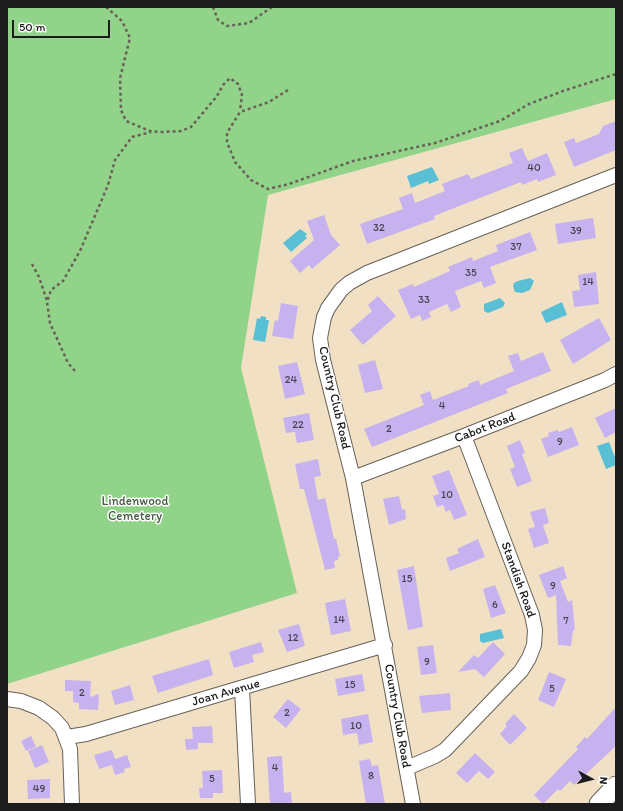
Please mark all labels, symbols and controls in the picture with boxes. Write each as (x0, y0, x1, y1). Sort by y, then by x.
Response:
scale bar (14, 12, 112, 38)
text: 50 m (19, 20, 45, 34)
house number: 40 (527, 161, 541, 175)
house number: 32 (373, 221, 385, 235)
house number: 39 (570, 224, 582, 238)
house number: 37 (510, 240, 522, 254)
house number: 35 (465, 266, 477, 280)
house number: 14 (582, 275, 594, 289)
house number: 33 (418, 293, 430, 307)
street label: Country Club Road (315, 345, 353, 451)
house number: 24 (285, 373, 297, 387)
house number: 4 (439, 399, 445, 413)
street label: Cabot Road (452, 409, 518, 447)
house number: 22 (292, 418, 304, 432)
house number: 2 (386, 422, 392, 436)
house number: 9 (557, 435, 563, 449)
house number: 10 (441, 488, 453, 502)
park label: Lindenwood Cemetery (102, 494, 168, 525)
street label: Standish Road (497, 540, 539, 620)
house number: 15 (402, 572, 412, 586)
house number: 9 (550, 579, 556, 593)
house number: 6 (492, 598, 498, 612)
house number: 14 (333, 613, 345, 627)
house number: 7 (563, 614, 569, 628)
house number: 12 (288, 631, 298, 645)
house number: 9 (424, 655, 430, 669)
street label: Country Club Road (380, 663, 414, 769)
street label: Joan Avenue (190, 676, 262, 710)
house number: 15 (345, 678, 355, 692)
house number: 5 (549, 682, 555, 696)
house number: 2 (79, 686, 85, 700)
house number: 2 (284, 706, 290, 720)
house number: 10 (350, 719, 362, 733)
north arrow (571, 759, 611, 799)
house number: 4 (272, 761, 278, 775)
house number: 8 (368, 769, 374, 783)
house number: 5 (209, 772, 215, 786)
text: N (597, 776, 610, 785)
house number: 49 (33, 782, 45, 796)

